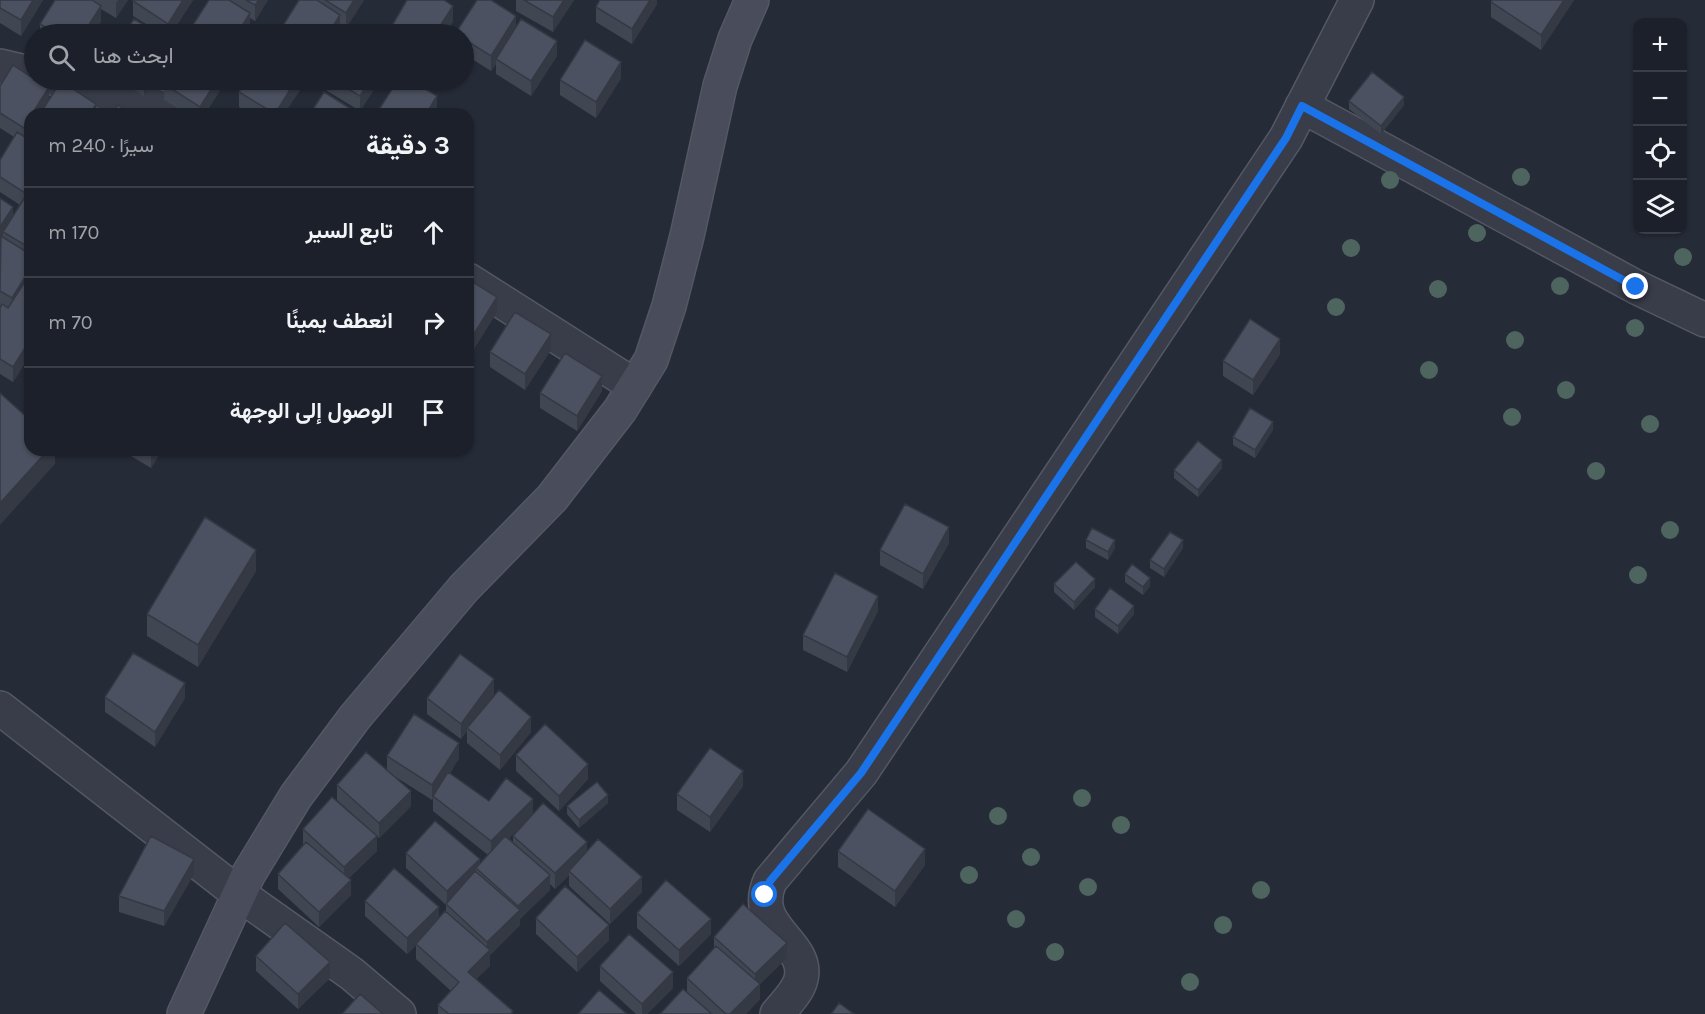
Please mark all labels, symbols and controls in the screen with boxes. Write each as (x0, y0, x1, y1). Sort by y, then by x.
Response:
map controls (1633, 18, 1687, 234)
button: + (1633, 18, 1687, 72)
search box (24, 24, 474, 90)
icon: search (45, 41, 78, 74)
text: ابحث هنا (93, 43, 174, 69)
button: − (1633, 72, 1687, 126)
button: locate (1633, 126, 1687, 180)
text: 3 دقيقة (366, 130, 450, 161)
text: سيرًا · 240 m (48, 134, 154, 157)
button: layers (1633, 180, 1687, 234)
icon: ahead (417, 216, 450, 249)
text: تابع السير (305, 218, 393, 244)
text: 170 m (48, 221, 99, 244)
route end (1622, 273, 1648, 299)
icon: right (417, 306, 450, 339)
text: انعطف يمينًا (286, 308, 393, 334)
text: 70 m (48, 311, 93, 334)
icon: arrive (417, 396, 450, 429)
text: الوصول إلى الوجهة (230, 398, 393, 424)
route start (751, 881, 777, 907)

